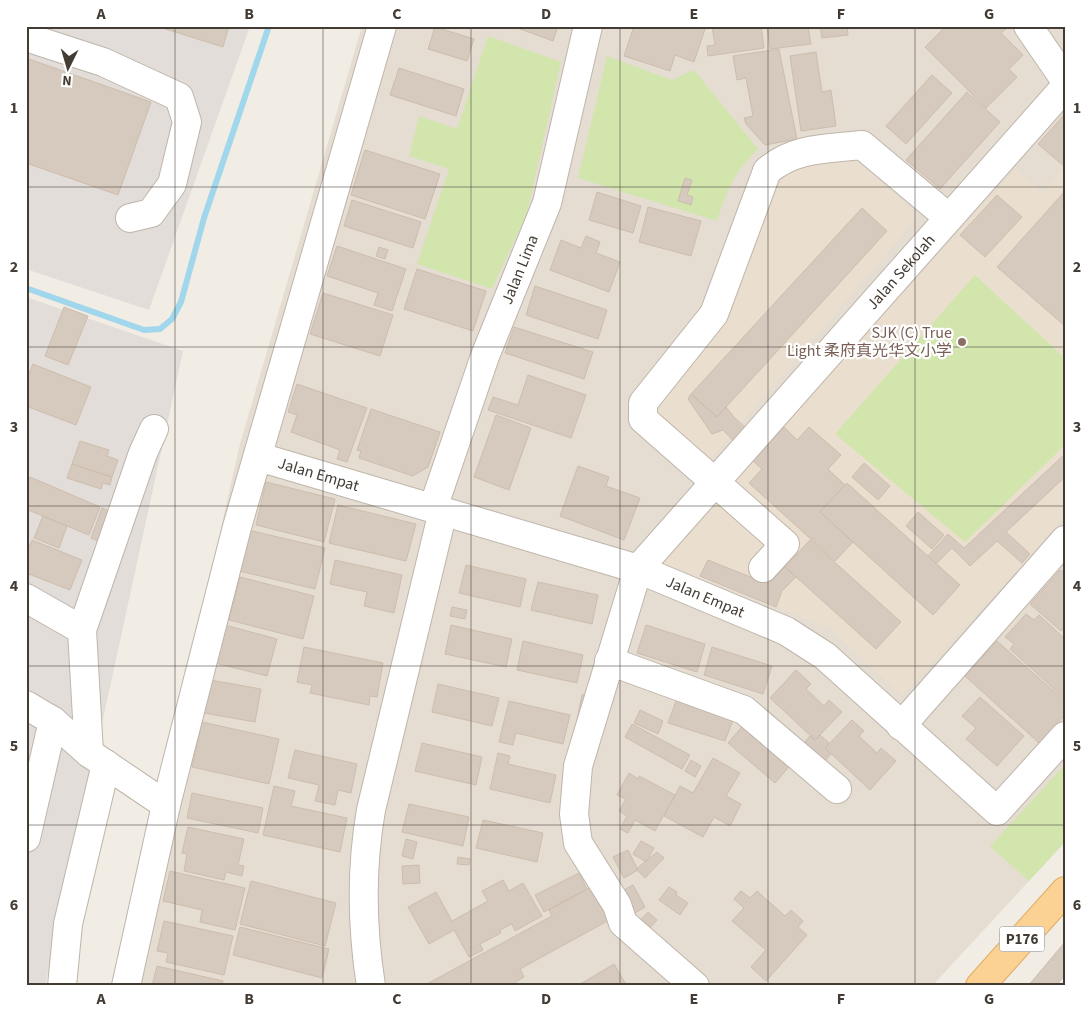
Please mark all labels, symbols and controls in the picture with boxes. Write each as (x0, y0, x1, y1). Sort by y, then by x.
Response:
text: A (95, 3, 106, 25)
text: B (244, 3, 254, 25)
text: C (392, 3, 402, 25)
text: D (541, 3, 551, 25)
text: E (690, 3, 698, 25)
text: F (837, 3, 845, 25)
text: G (984, 3, 994, 25)
north arrow (42, 42, 92, 92)
text: N (61, 70, 72, 90)
text: 1 (10, 97, 18, 119)
text: 1 (1073, 97, 1081, 119)
street label: Jalan Sekolah (862, 230, 940, 314)
street label: Jalan Lima (496, 232, 544, 307)
text: 2 (10, 256, 18, 278)
text: 2 (1073, 256, 1081, 278)
place label: SJK (C) True Light 柔府真光华文小学 (787, 322, 952, 362)
marker: SJK (C) True Light 柔府真光华文小学 (956, 336, 968, 348)
text: 3 (10, 416, 18, 438)
text: 3 (1073, 416, 1081, 438)
street label: Jalan Empat (275, 452, 362, 497)
street label: Jalan Empat (662, 571, 748, 624)
text: 4 (10, 575, 19, 597)
text: 4 (1073, 575, 1082, 597)
text: 5 (10, 735, 18, 757)
text: 5 (1073, 735, 1081, 757)
text: 6 (10, 894, 18, 916)
text: 6 (1073, 894, 1081, 916)
road number: P176 (1000, 926, 1044, 952)
text: A (95, 988, 106, 1010)
text: B (244, 988, 254, 1010)
text: C (392, 988, 402, 1010)
text: D (541, 988, 551, 1010)
text: E (690, 988, 698, 1010)
text: F (837, 988, 845, 1010)
text: G (984, 988, 994, 1010)

